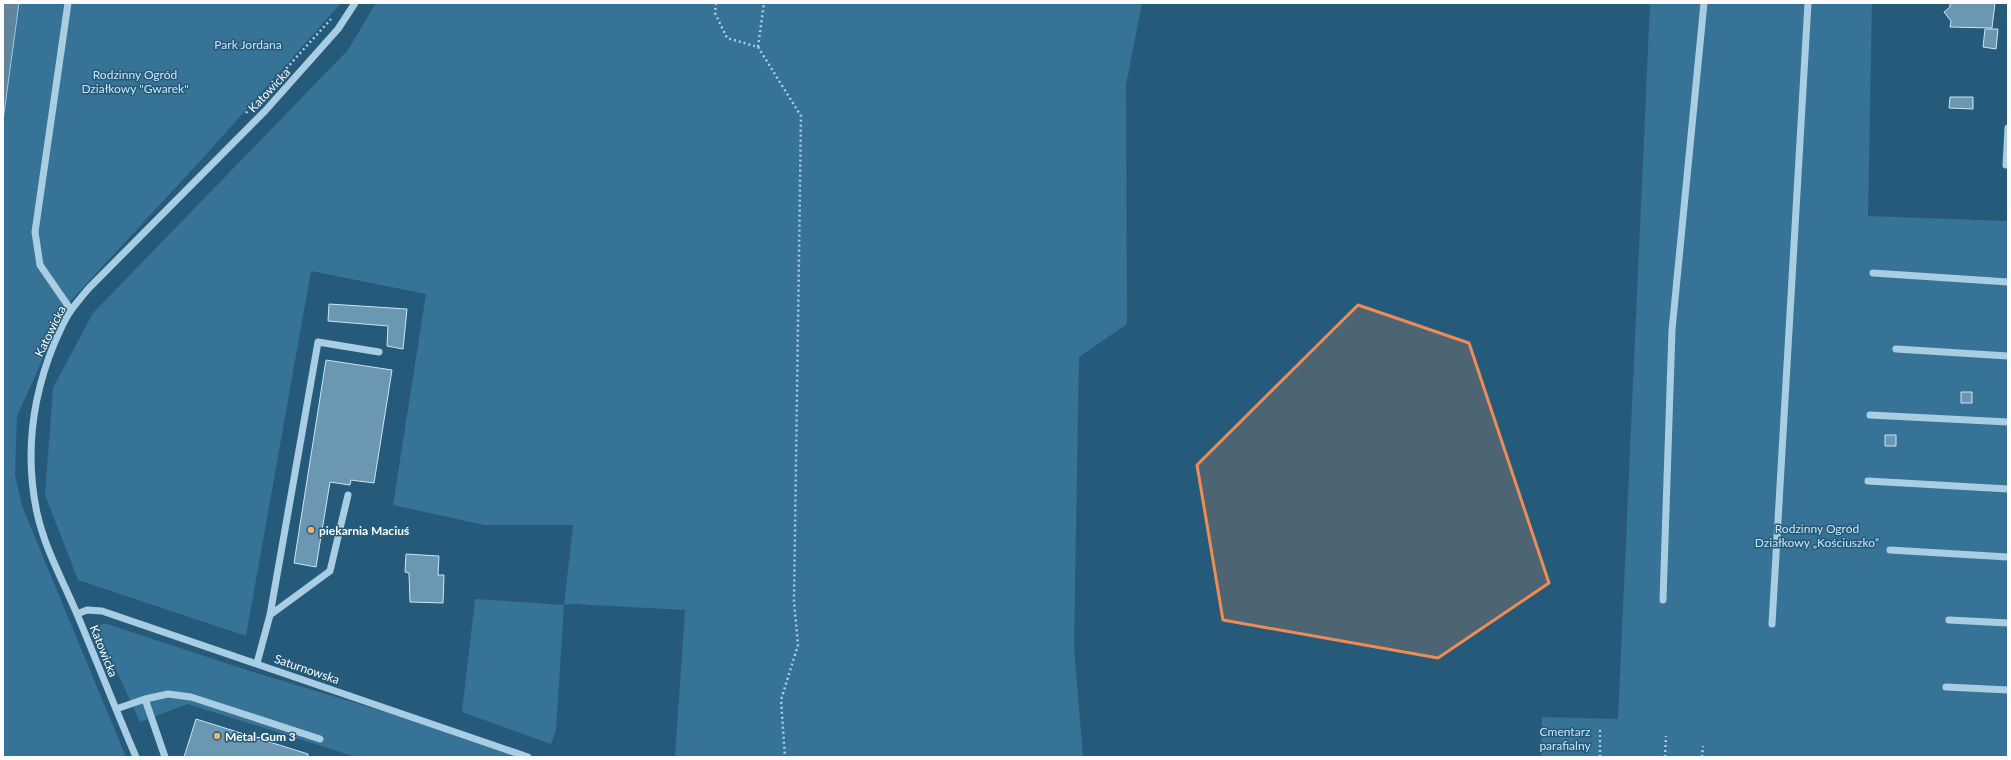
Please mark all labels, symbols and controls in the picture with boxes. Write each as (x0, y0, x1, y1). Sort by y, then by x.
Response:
park label: Park Jordana (214, 37, 282, 52)
street label: Katowicka (245, 65, 293, 115)
park label: Rodzinny Ogród Działkowy "Gwarek" (81, 67, 189, 96)
street label: Katowicka (31, 303, 69, 359)
park label: Rodzinny Ogród Działkowy „Kościuszko” (1755, 521, 1879, 550)
place label: piekarnia Maciuś (319, 523, 409, 538)
marker: piekarnia Maciuś (306, 525, 316, 535)
street label: Katowicka (87, 623, 121, 679)
street label: Saturnowska (273, 651, 341, 687)
park label: Cmentarz parafialny (1539, 724, 1591, 753)
place label: Metal-Gum 3 (225, 729, 296, 744)
marker: Metal-Gum 3 (212, 731, 222, 741)

